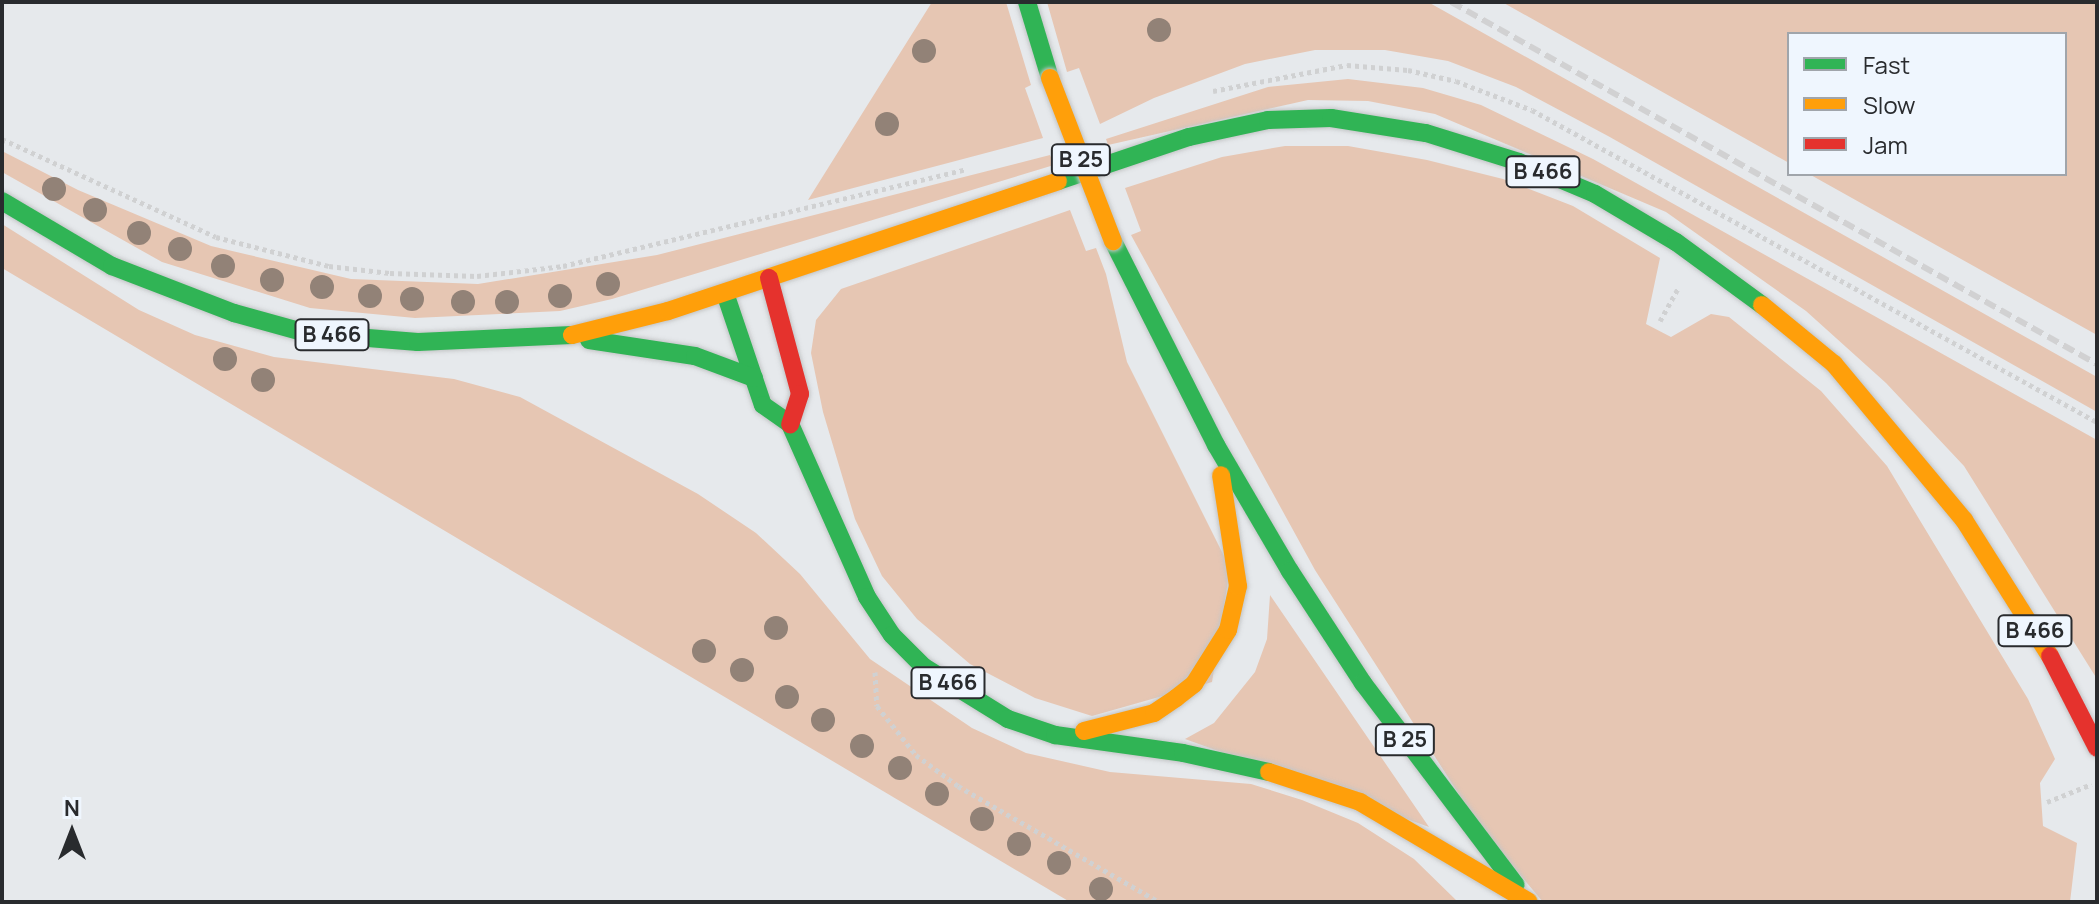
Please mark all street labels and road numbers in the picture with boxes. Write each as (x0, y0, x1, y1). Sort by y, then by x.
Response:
road number: B 25 (1049, 142, 1113, 178)
road number: B 466 (1505, 154, 1581, 190)
road number: B 466 (294, 317, 370, 353)
road number: B 466 (1997, 613, 2073, 649)
road number: B 466 (910, 665, 986, 701)
road number: B 25 (1373, 722, 1437, 758)

